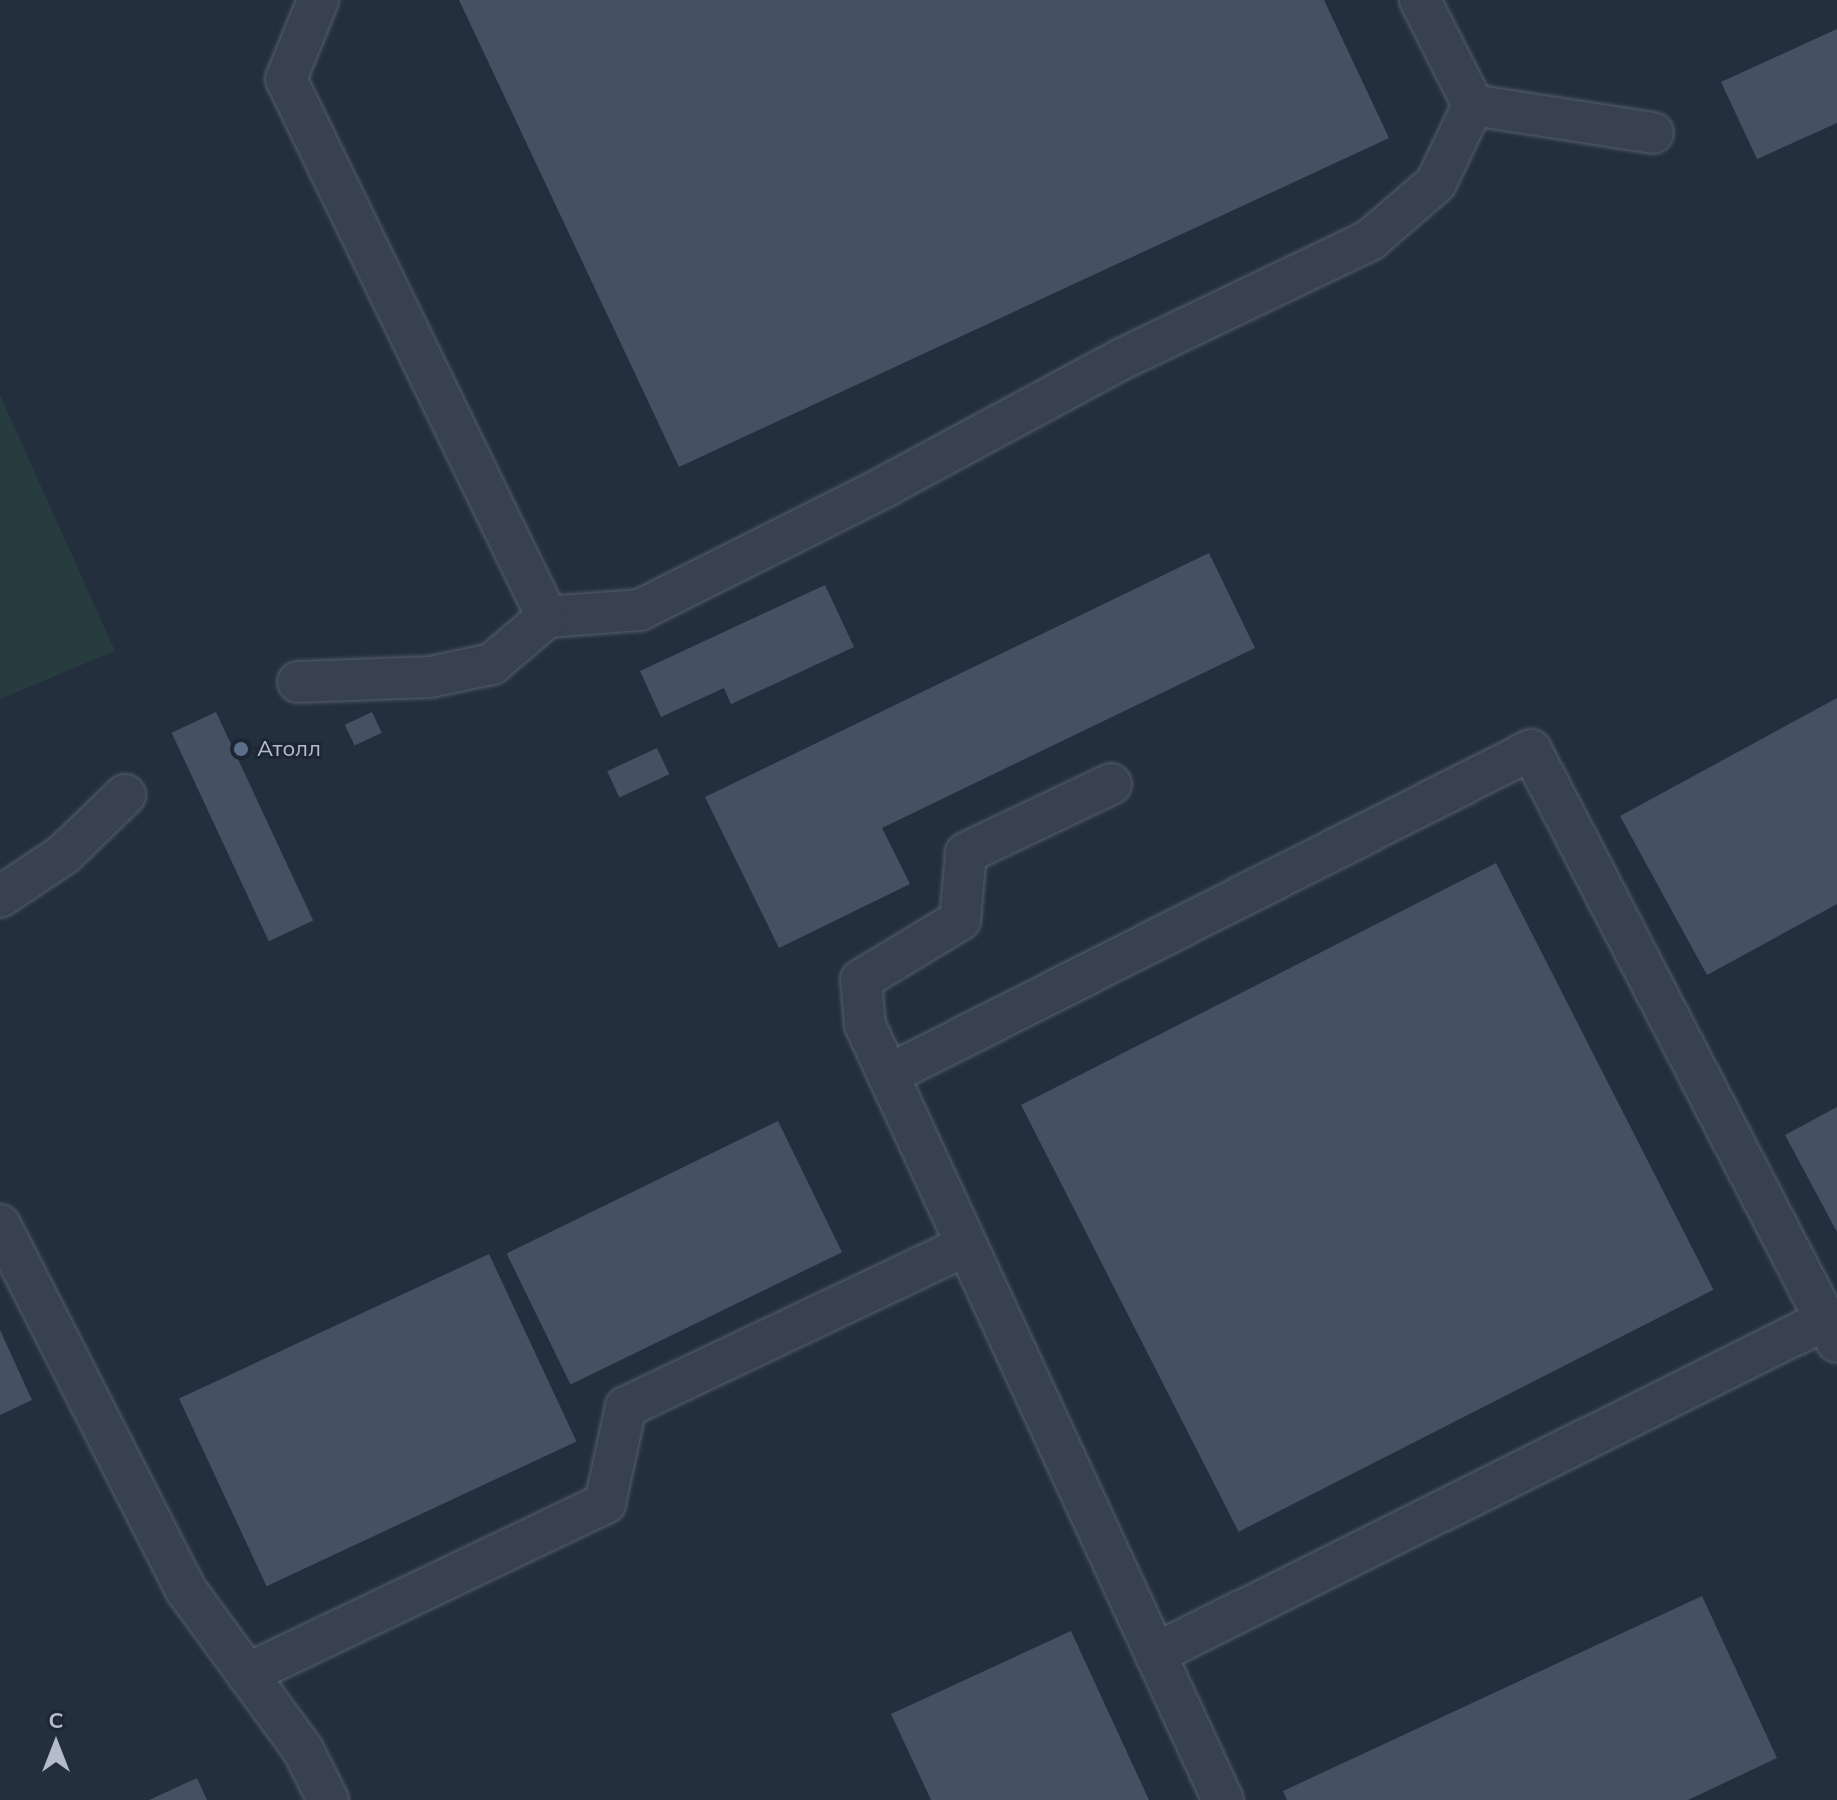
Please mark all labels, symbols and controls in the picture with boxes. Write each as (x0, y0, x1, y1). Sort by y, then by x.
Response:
place label: Атолл (257, 736, 321, 762)
marker: Атолл (232, 740, 250, 758)
north arrow (16, 1704, 96, 1784)
text: С (48, 1706, 64, 1734)

